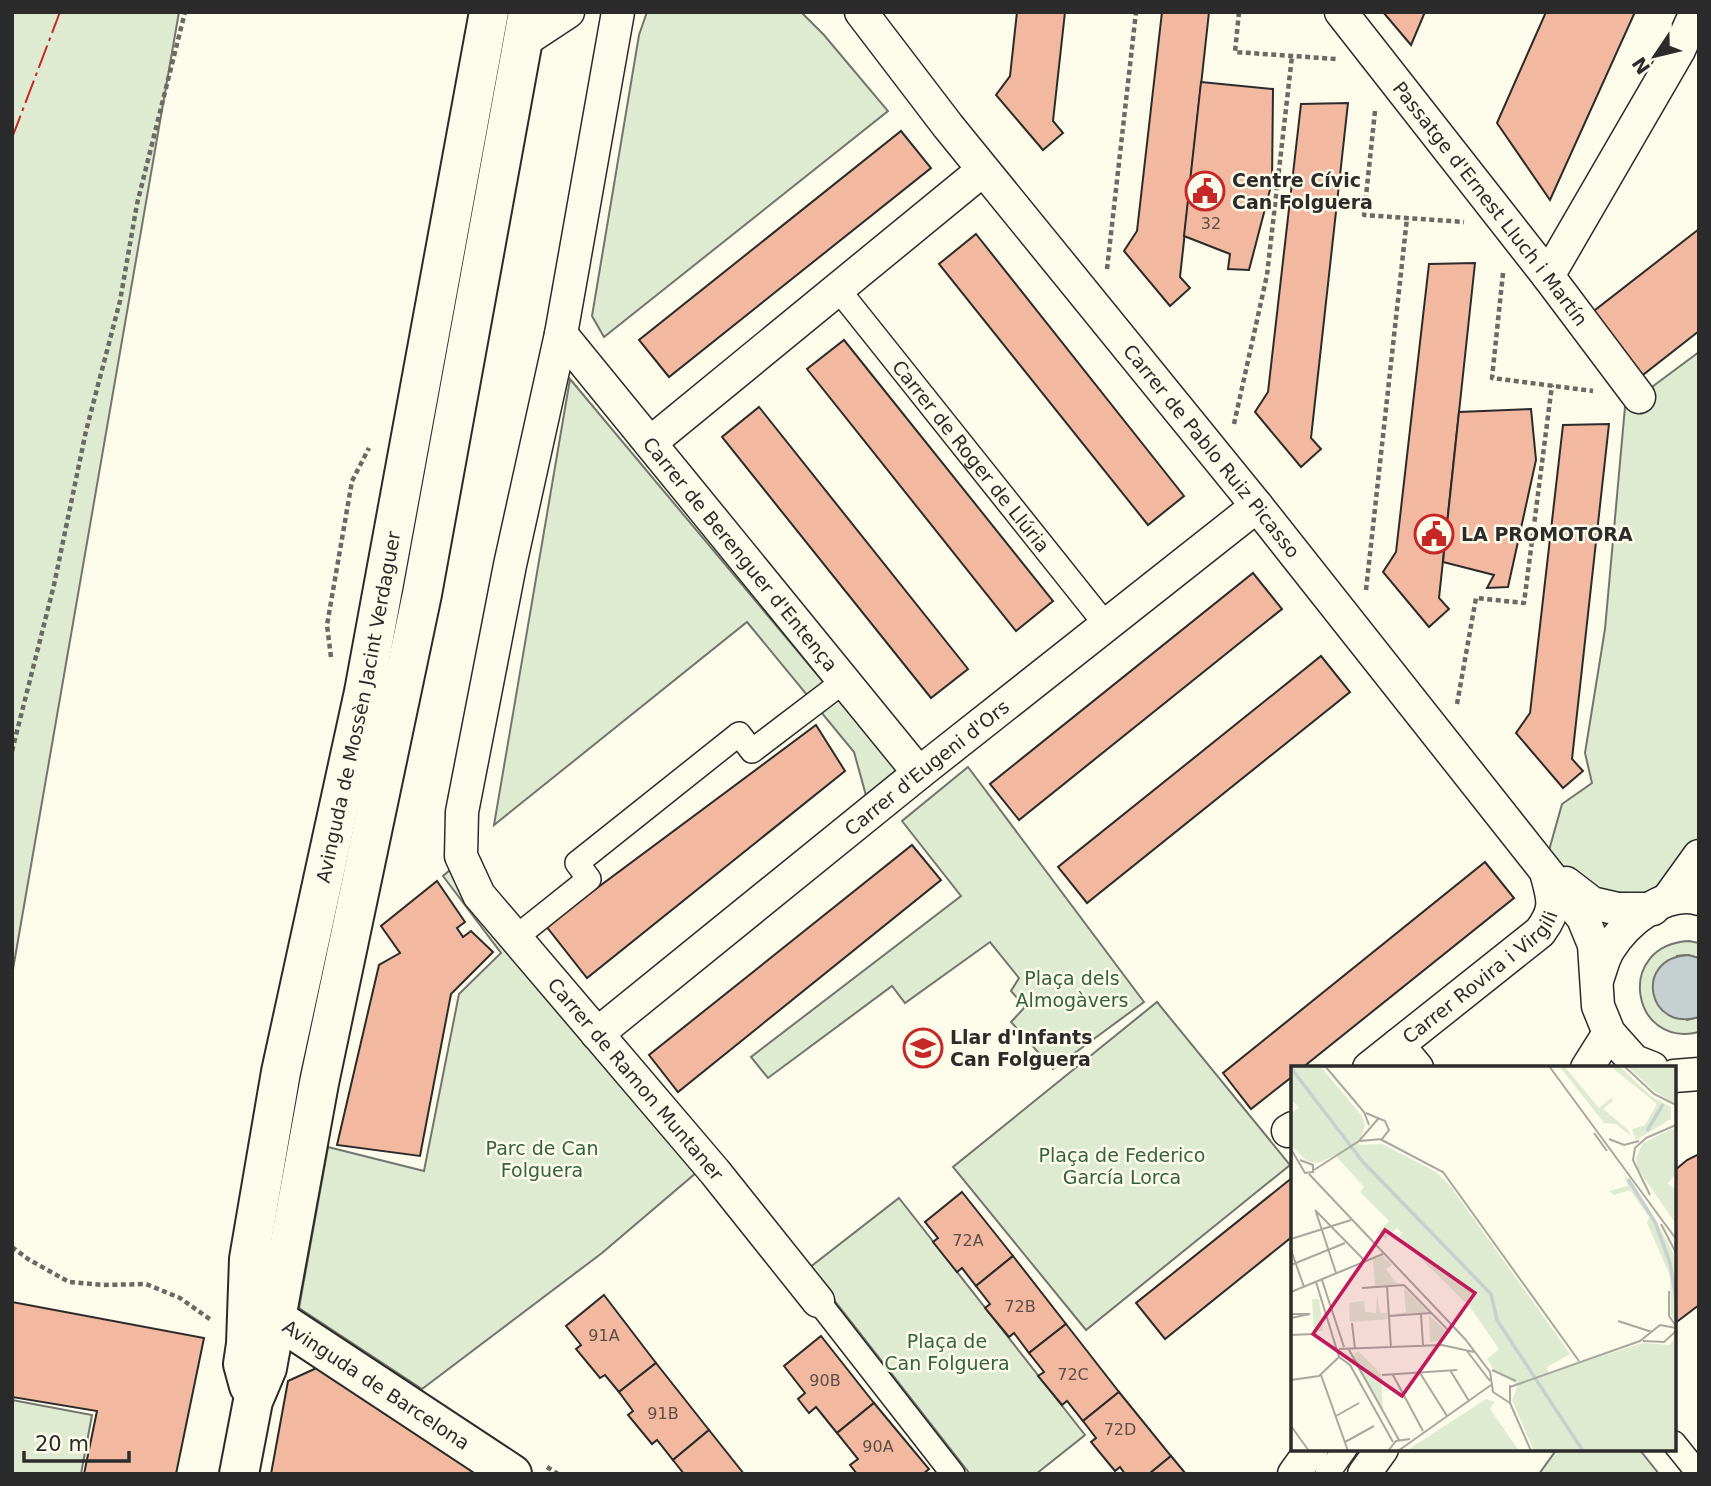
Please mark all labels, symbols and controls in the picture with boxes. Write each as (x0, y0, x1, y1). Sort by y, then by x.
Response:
north arrow (1620, 21, 1690, 91)
text: N (1628, 53, 1655, 79)
street label: Passatge d'Ernest Lluch i Martín (1389, 77, 1592, 330)
place label: Centre Cívic Can Folguera (1232, 169, 1373, 213)
public building icon: Centre Cívic Can Folguera (1184, 170, 1226, 212)
house number: 32 (1201, 214, 1221, 233)
street label: Carrer de Pablo Ruiz Picasso (1119, 340, 1305, 562)
street label: Carrer de Roger de Llúria (888, 356, 1054, 556)
street label: Carrer de Berenguer d'Entença (639, 433, 842, 676)
public building icon: LA PROMOTORA (1413, 513, 1455, 555)
place label: LA PROMOTORA (1461, 523, 1633, 545)
street label: Avinguda de Mossèn Jacint Verdaguer (312, 529, 404, 885)
street label: Carrer d'Eugeni d'Ors (840, 695, 1013, 840)
street label: Carrer Rovira i Virgili (1398, 908, 1562, 1048)
park label: Plaça dels Almogàvers (1016, 967, 1128, 1011)
street label: Carrer de Ramon Muntaner (543, 973, 728, 1185)
place label: Llar d'Infants Can Folguera (950, 1026, 1092, 1070)
school or university icon: Llar d'Infants Can Folguera (902, 1027, 944, 1069)
inset map (1291, 1066, 1676, 1451)
park label: Parc de Can Folguera (486, 1137, 598, 1181)
park label: Plaça de Federico García Lorca (1039, 1144, 1205, 1188)
house number: 72A (952, 1231, 984, 1250)
house number: 72B (1004, 1297, 1036, 1316)
street label: Avinguda de Barcelona (279, 1315, 474, 1454)
house number: 91A (588, 1326, 620, 1345)
park label: Plaça de Can Folguera (884, 1330, 1010, 1374)
house number: 72C (1057, 1365, 1089, 1384)
house number: 90B (809, 1371, 841, 1390)
house number: 91B (647, 1404, 679, 1423)
scale bar (24, 1420, 130, 1464)
house number: 72D (1104, 1420, 1136, 1439)
text: 20 m (35, 1432, 89, 1456)
house number: 90A (862, 1437, 894, 1456)

